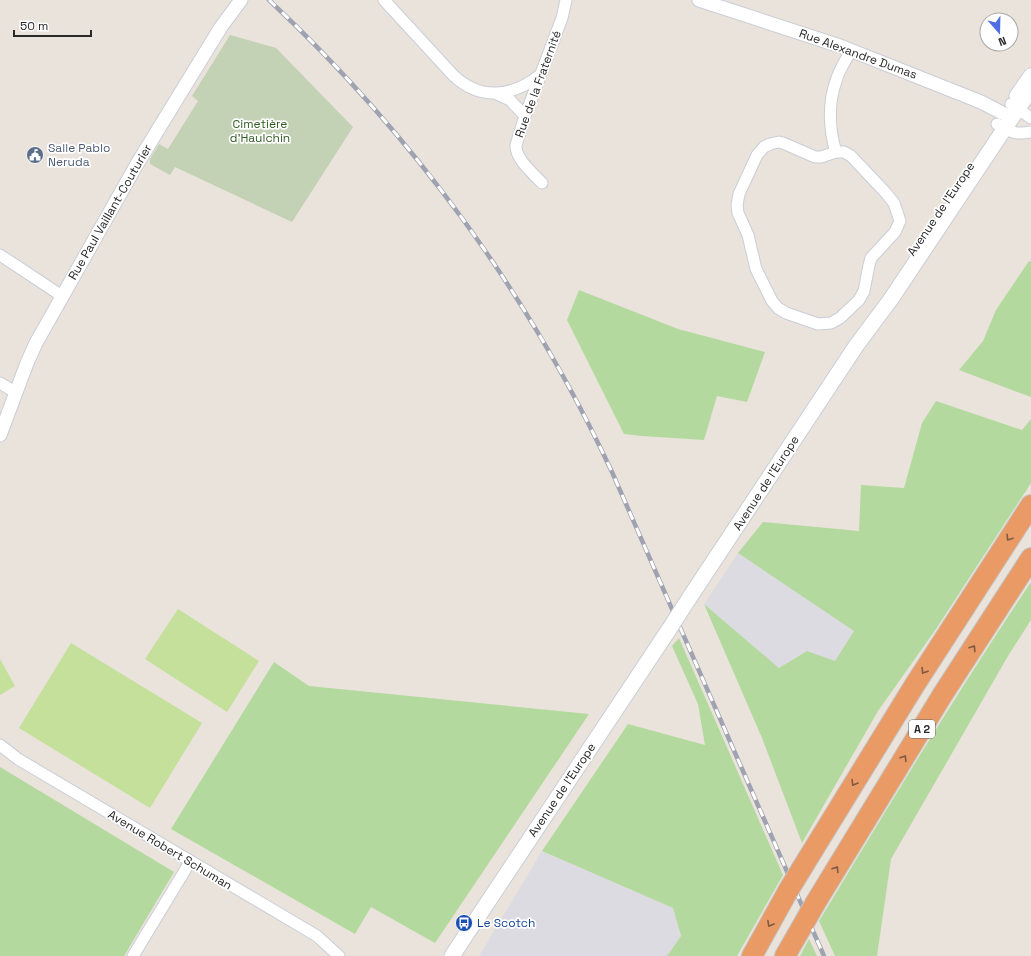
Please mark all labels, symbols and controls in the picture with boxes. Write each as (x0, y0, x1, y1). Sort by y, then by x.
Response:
scale bar (14, 12, 91, 38)
north arrow (979, 12, 1019, 52)
text: 50 m (20, 18, 48, 34)
street label: Rue Alexandre Dumas (797, 25, 919, 83)
street label: Rue de la Fraternité (511, 28, 565, 140)
text: N (997, 34, 1008, 49)
park label: Cimetière d'Haulchin (230, 116, 290, 146)
place label: Salle Pablo Neruda (48, 140, 110, 170)
street label: Rue Paul Vaillant-Couturier (65, 141, 156, 283)
public building icon: Salle Pablo Neruda (25, 145, 45, 165)
street label: Avenue de l'Europe (904, 159, 978, 259)
street label: Avenue de l'Europe (729, 433, 803, 533)
one-way arrow (1006, 534, 1014, 541)
one-way arrow (968, 645, 976, 652)
one-way arrow (921, 666, 928, 673)
road number: A 2 (909, 720, 935, 738)
street label: Avenue de l'Europe (525, 740, 599, 840)
one-way arrow (899, 755, 906, 762)
one-way arrow (851, 779, 858, 786)
street label: Avenue Robert Schuman (105, 807, 235, 893)
one-way arrow (832, 866, 839, 873)
bus stop icon: Le Scotch (454, 913, 474, 933)
place label: Le Scotch (477, 915, 535, 931)
one-way arrow (768, 920, 775, 927)

